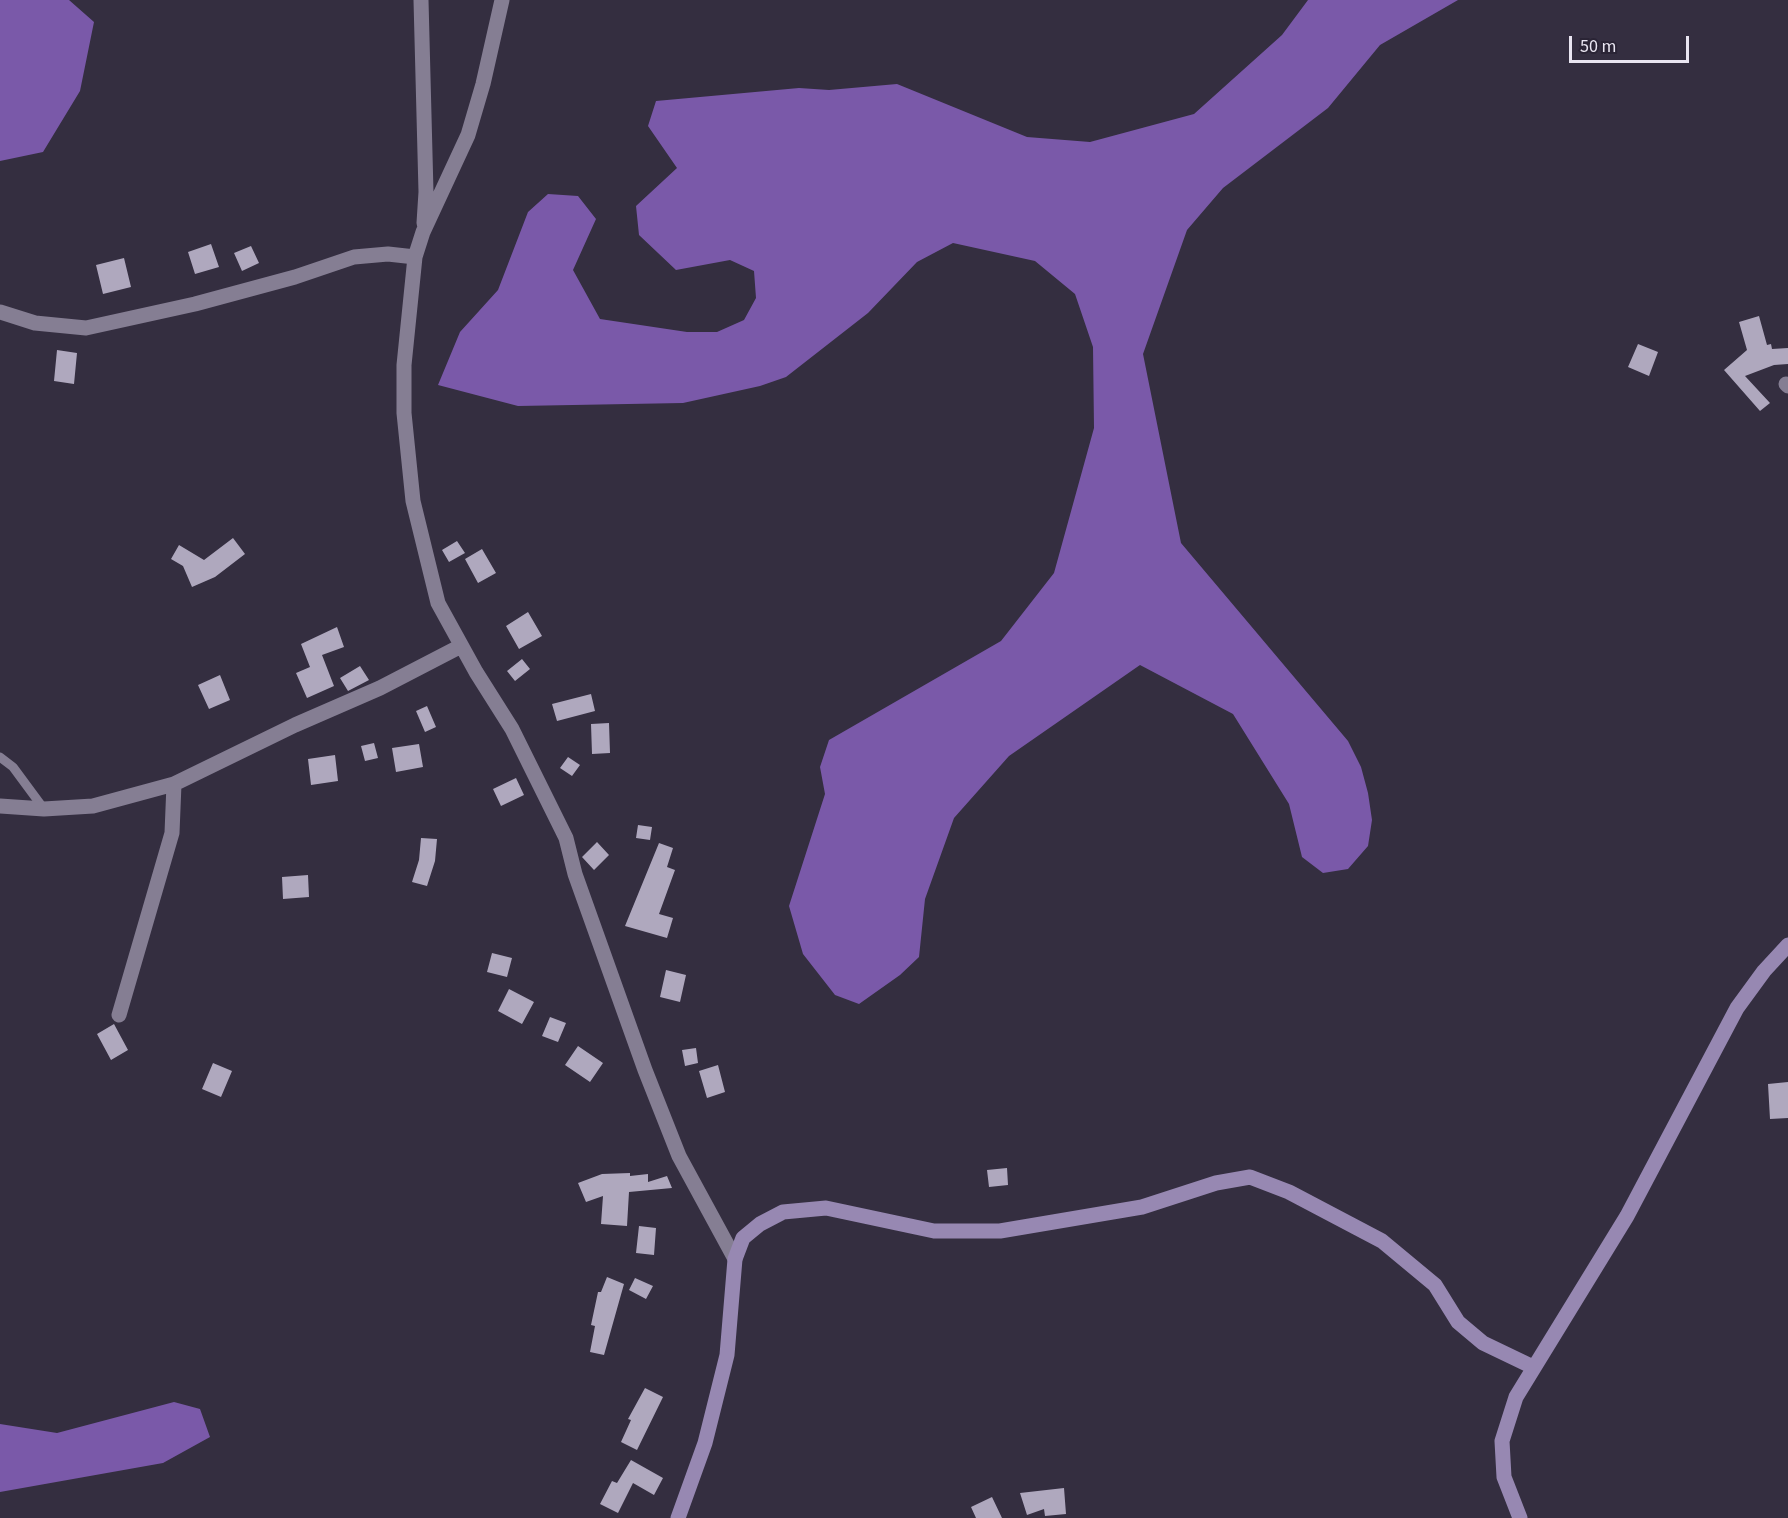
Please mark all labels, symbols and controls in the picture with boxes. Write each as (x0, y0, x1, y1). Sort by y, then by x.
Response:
scale bar (1572, 24, 1692, 62)
text: 50 m (1580, 34, 1616, 59)

